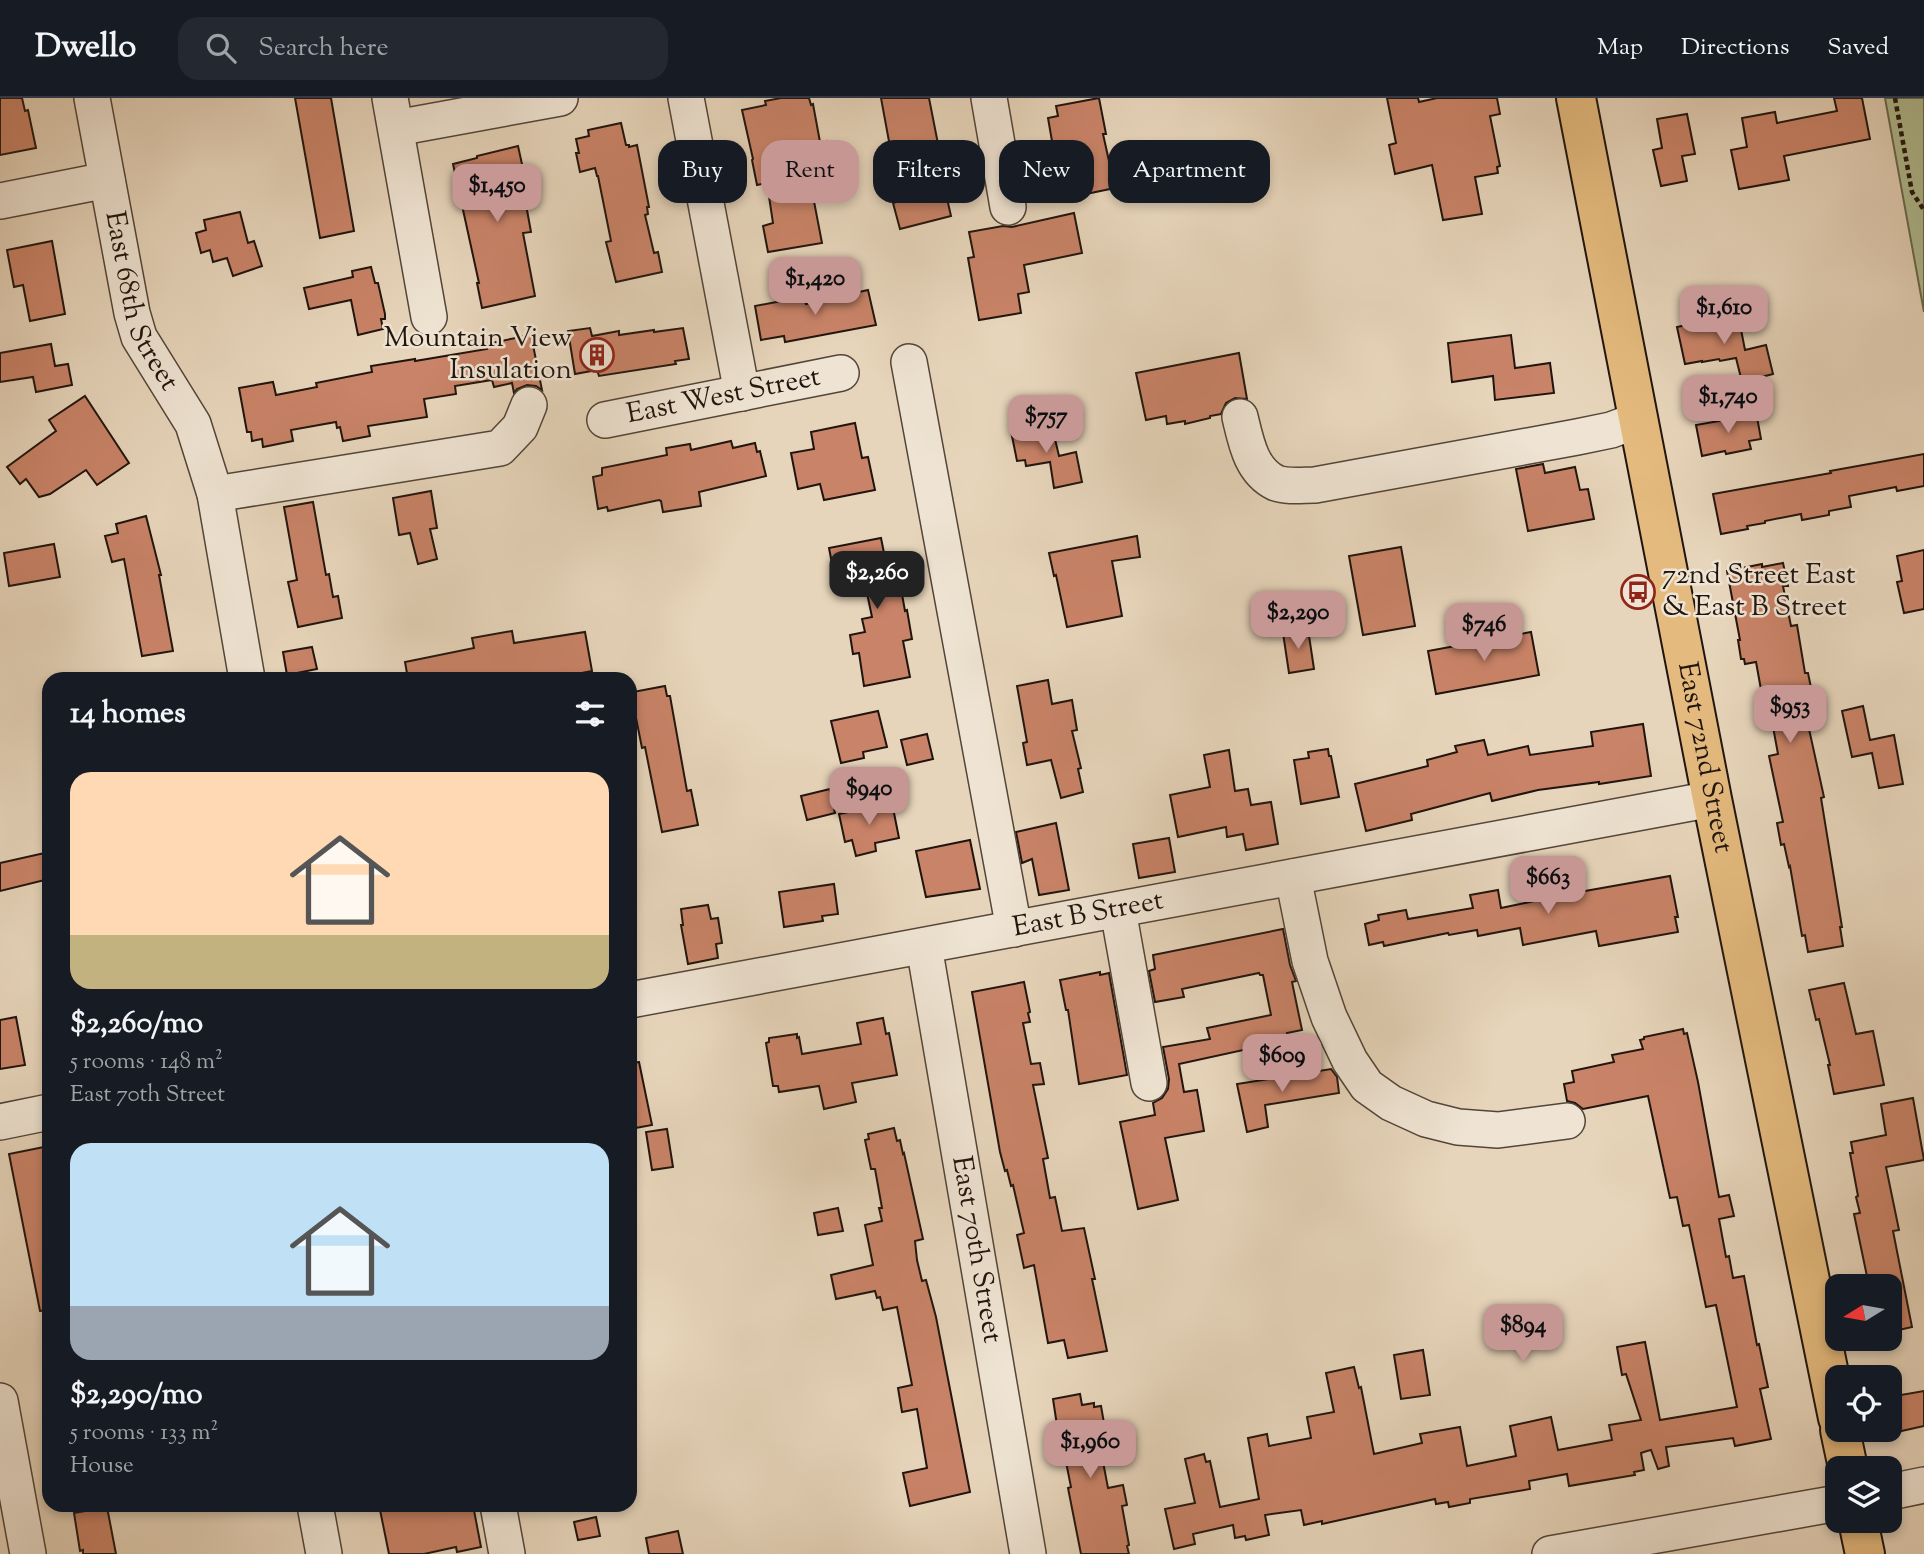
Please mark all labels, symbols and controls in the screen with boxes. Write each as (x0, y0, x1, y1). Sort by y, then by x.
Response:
search box (178, 17, 668, 80)
text: Dwello (35, 24, 136, 72)
icon: search (202, 29, 240, 67)
text: Search here (258, 30, 389, 67)
text: Map (1597, 31, 1643, 65)
text: Directions (1681, 31, 1789, 65)
text: Saved (1827, 31, 1889, 65)
chip: Buy (658, 140, 747, 203)
chip: Rent (761, 140, 859, 203)
chip: Filters (873, 140, 985, 203)
chip: New (999, 140, 1094, 203)
chip: Apartment (1108, 140, 1270, 203)
pin: $1,450 (440, 164, 554, 224)
text: $1,450 (468, 170, 526, 203)
street label: East 68th Street (93, 208, 188, 399)
pin: $1,420 (758, 258, 872, 317)
text: $1,420 (785, 263, 845, 296)
pin: $1,610 (1667, 286, 1781, 346)
text: $1,610 (1696, 292, 1752, 325)
place label: Mountain View Insulation (384, 319, 572, 391)
building icon: Mountain View Insulation (578, 336, 616, 374)
street label: East West Street (623, 357, 824, 435)
pin: $1,740 (1671, 376, 1785, 435)
text: $1,740 (1698, 381, 1758, 414)
pin: $757 (1005, 396, 1087, 455)
text: $757 (1024, 401, 1068, 434)
pin: $2,260 (820, 552, 934, 611)
place label: 72nd Street East & East B Street (1662, 556, 1856, 628)
text: $2,260 (845, 557, 909, 590)
bus stop icon: 72nd Street East & East B Street (1619, 573, 1657, 611)
pin: $2,290 (1241, 592, 1355, 651)
text: $2,290 (1267, 597, 1329, 630)
pin: $746 (1443, 603, 1525, 663)
text: $746 (1461, 609, 1507, 642)
street label: East 72nd Street (1666, 659, 1743, 857)
pin: $953 (1749, 686, 1831, 745)
text: $953 (1770, 691, 1810, 724)
text: 14 homes (70, 693, 186, 736)
icon: filters (571, 695, 609, 733)
pin: $940 (828, 768, 910, 827)
text: $940 (846, 773, 893, 806)
icon: home (277, 817, 403, 943)
pin: $663 (1507, 856, 1589, 916)
text: $663 (1526, 862, 1570, 895)
street label: East B Street (1010, 881, 1167, 948)
text: $2,260/mo (70, 1003, 203, 1046)
pin: $609 (1241, 1034, 1323, 1094)
text: $609 (1258, 1040, 1306, 1073)
text: 5 rooms · 148 m² (70, 1046, 223, 1079)
text: East 70th Street (70, 1079, 225, 1112)
street label: East 70th Street (940, 1153, 1012, 1346)
icon: home (277, 1188, 403, 1314)
north arrow (1825, 1274, 1902, 1351)
map controls (1825, 1274, 1902, 1533)
pin: $894 (1482, 1304, 1564, 1364)
text: $894 (1500, 1310, 1546, 1343)
button: locate (1825, 1365, 1902, 1442)
text: $2,290/mo (70, 1374, 203, 1417)
text: 5 rooms · 133 m² (70, 1417, 218, 1450)
pin: $1,960 (1033, 1420, 1147, 1480)
text: $1,960 (1060, 1426, 1120, 1459)
text: House (70, 1450, 134, 1483)
button: layers (1825, 1456, 1902, 1533)

